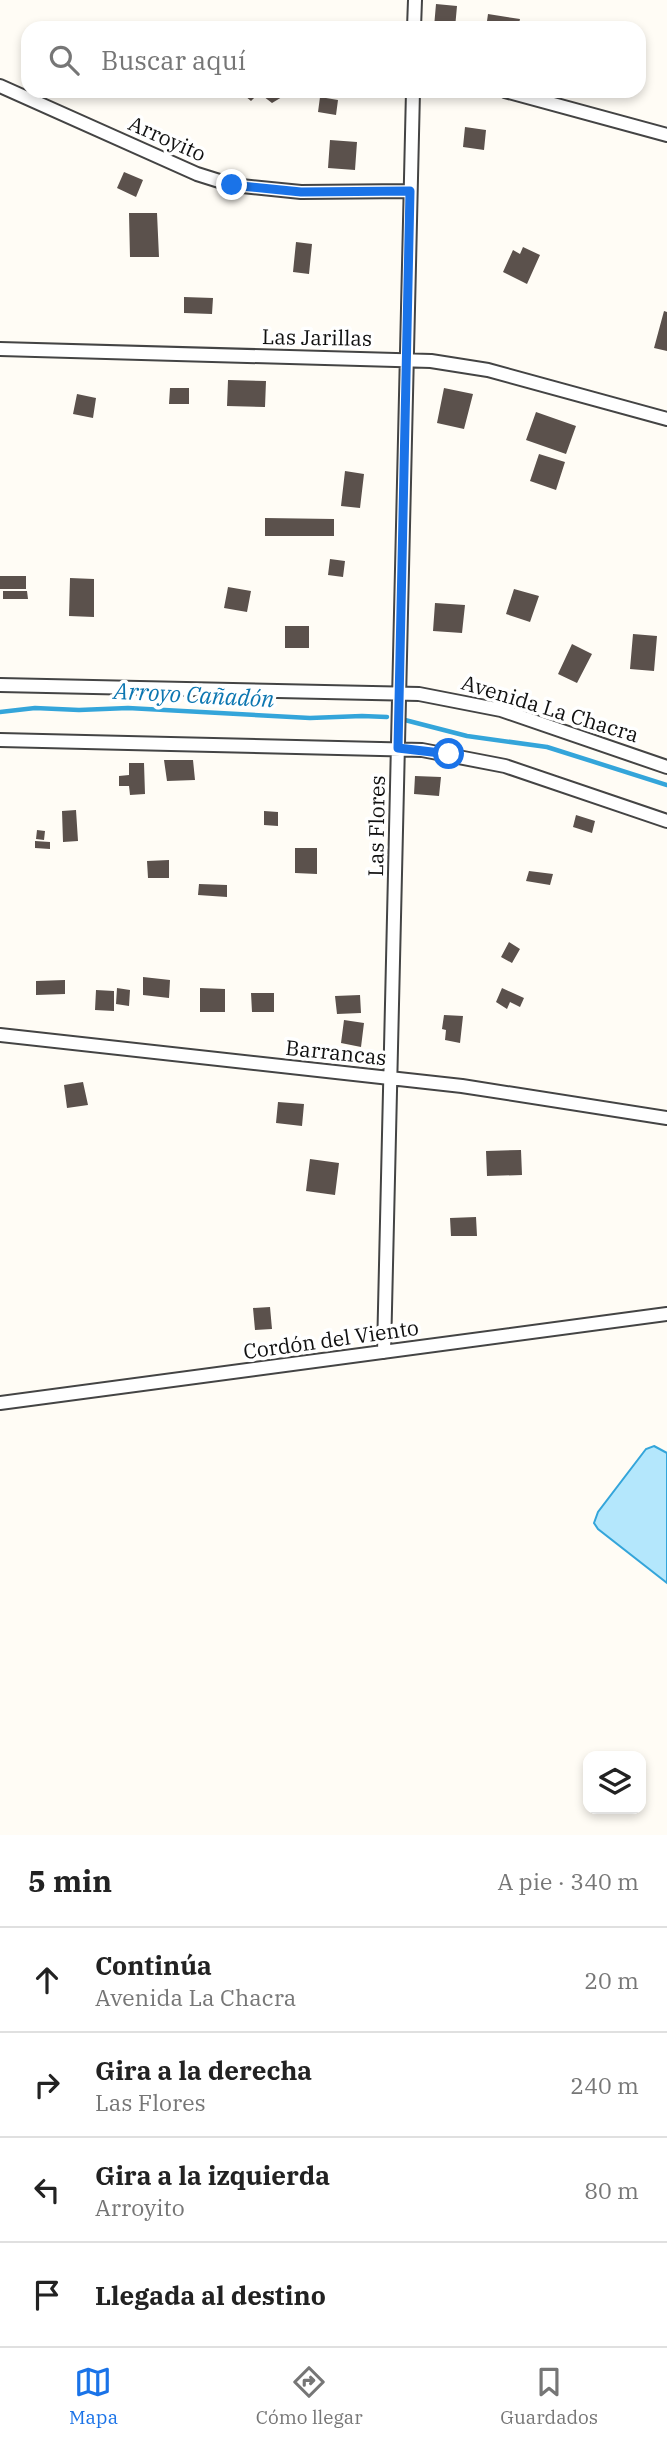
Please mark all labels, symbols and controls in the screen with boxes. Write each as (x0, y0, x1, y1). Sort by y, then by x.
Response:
search box (21, 21, 646, 98)
icon: search (45, 41, 83, 79)
text: Buscar aquí (101, 43, 246, 77)
street label: Arroyito (124, 109, 210, 168)
route end (216, 169, 247, 200)
street label: Las Jarillas (262, 322, 372, 352)
street label: Avenida La Chacra (458, 668, 642, 748)
water label: Arroyo Cañadón (111, 675, 275, 713)
route start (433, 738, 464, 769)
street label: Las Flores (361, 775, 391, 877)
street label: Barrancas (284, 1033, 388, 1071)
street label: Cordón del Viento (241, 1313, 420, 1365)
map controls (583, 1751, 646, 1814)
button: layers (583, 1751, 646, 1814)
text: 5 min (28, 1861, 112, 1900)
text: A pie · 340 m (497, 1866, 639, 1896)
text: Continúa (95, 1948, 212, 1982)
icon: ahead (28, 1961, 66, 1999)
text: 20 m (584, 1965, 639, 1995)
text: Avenida La Chacra (95, 1982, 296, 2012)
text: Gira a la derecha (95, 2053, 312, 2087)
icon: right (28, 2066, 66, 2104)
text: 240 m (570, 2070, 639, 2100)
text: Las Flores (95, 2087, 206, 2117)
text: Gira a la izquierda (95, 2158, 330, 2192)
icon: left (28, 2171, 66, 2209)
text: 80 m (584, 2175, 639, 2205)
text: Arroyito (95, 2192, 185, 2222)
icon: arrive (28, 2276, 66, 2314)
text: Llegada al destino (95, 2278, 326, 2312)
tab: Mapa (69, 2363, 118, 2429)
tab: Cómo llegar (256, 2363, 363, 2429)
tab: Guardados (500, 2363, 598, 2429)

